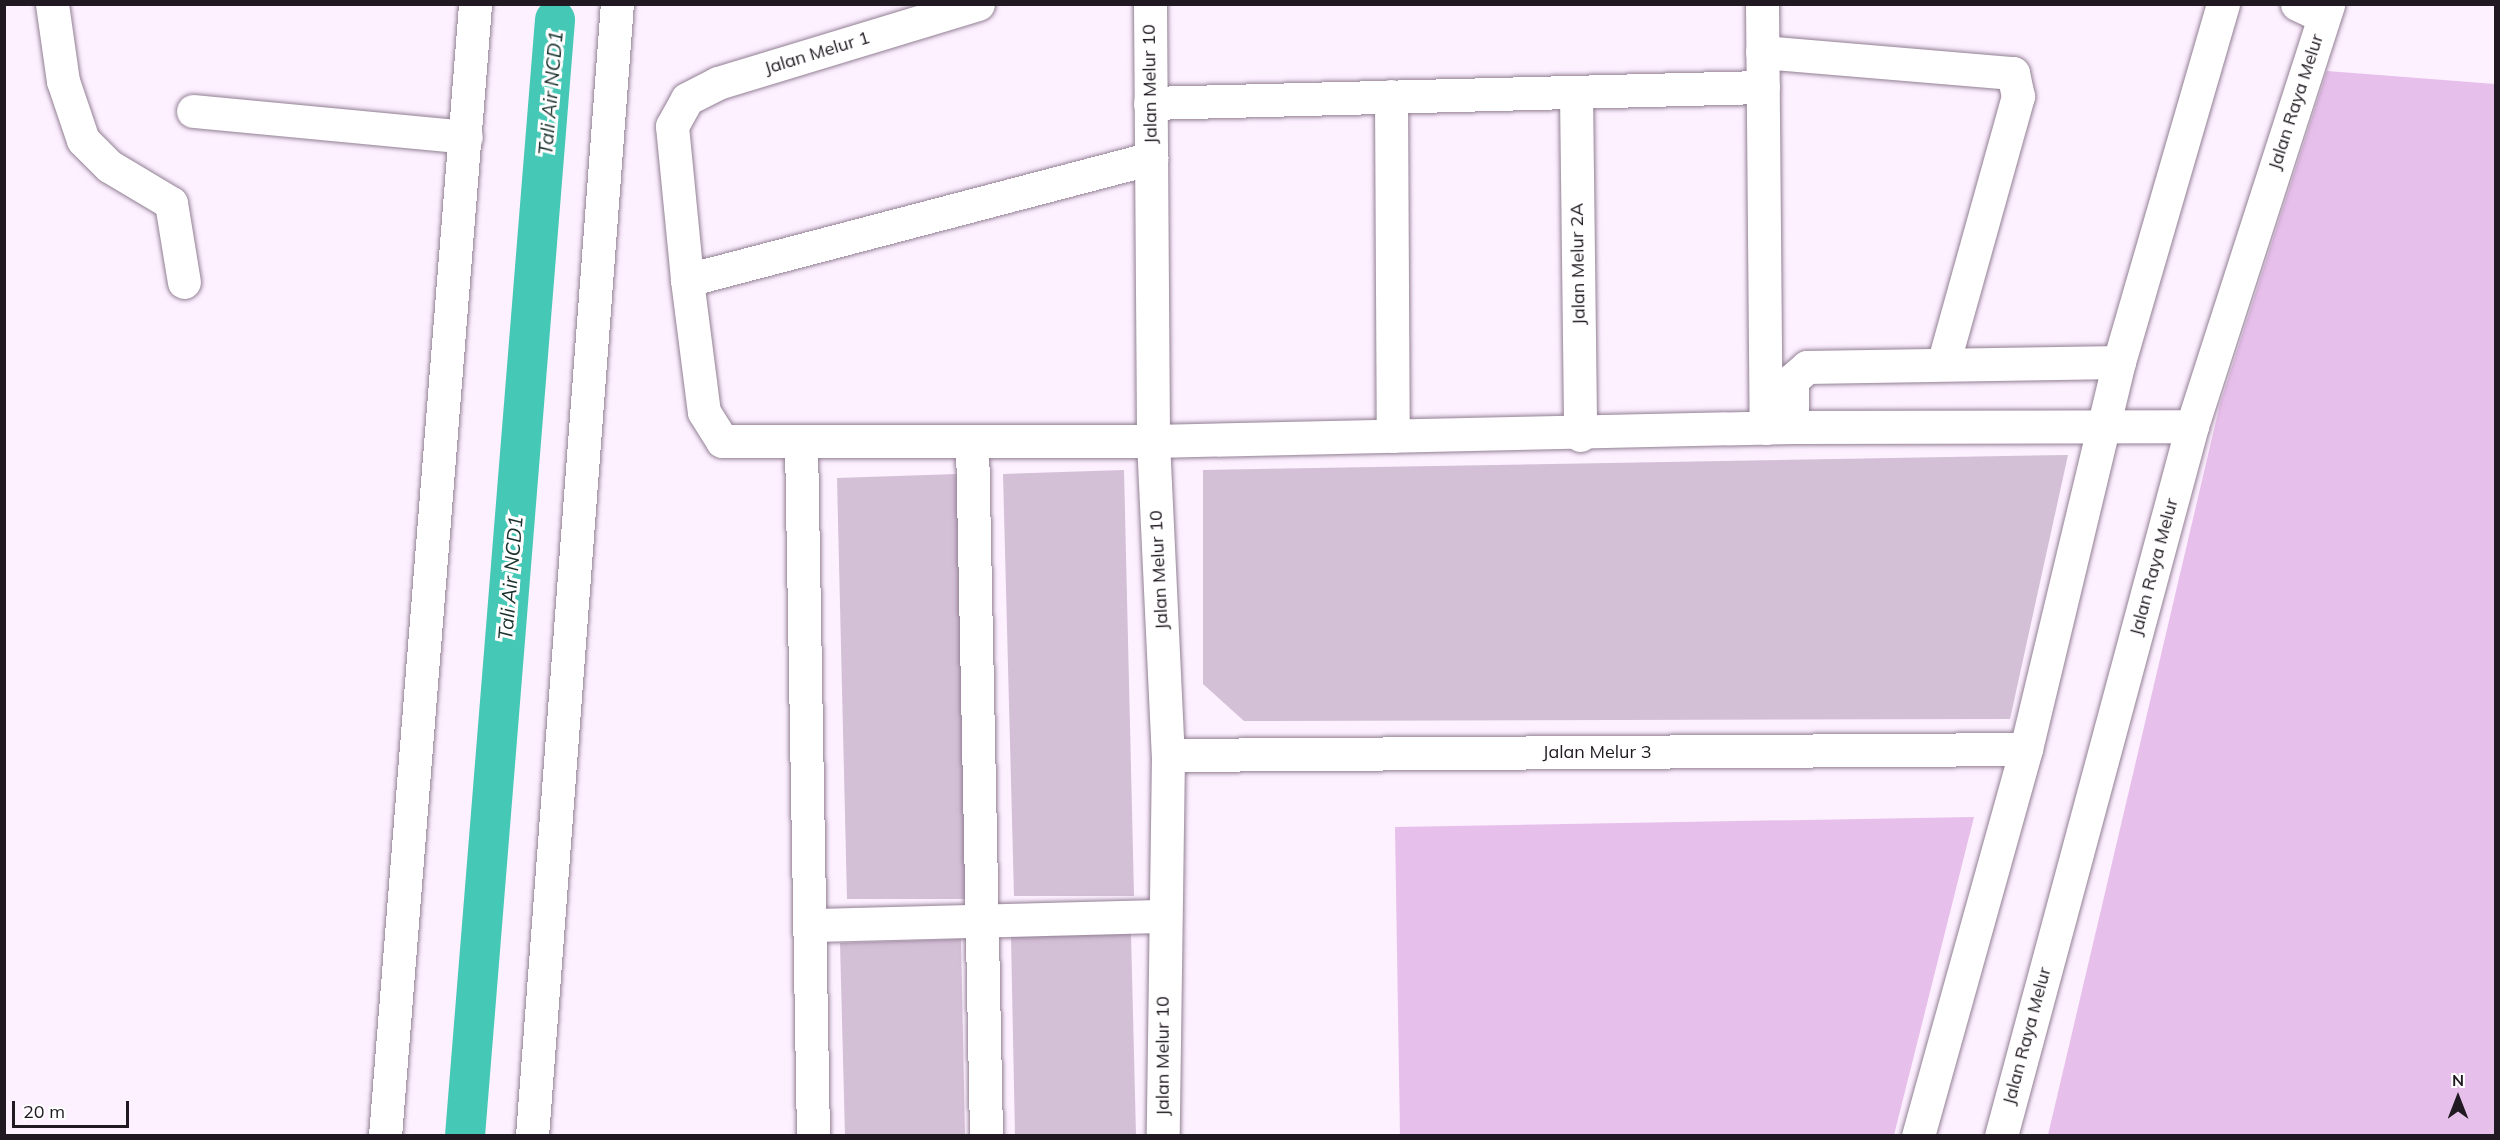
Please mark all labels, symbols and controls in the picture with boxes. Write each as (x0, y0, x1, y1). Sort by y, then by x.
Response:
street label: Jalan Melur 10 (1138, 24, 1162, 144)
street label: Jalan Melur 1 (762, 27, 872, 79)
water label: Tali Air NCD1 (533, 30, 567, 156)
street label: Jalan Raya Melur (2264, 31, 2328, 173)
street label: Jalan Melur 2A (1566, 203, 1590, 325)
street label: Jalan Raya Melur (2125, 496, 2183, 638)
street label: Jalan Melur 10 (1145, 510, 1173, 630)
water label: Tali Air NCD1 (493, 515, 527, 641)
street label: Jalan Melur 3 (1543, 741, 1651, 763)
street label: Jalan Raya Melur (1998, 965, 2056, 1107)
street label: Jalan Melur 10 (1152, 996, 1174, 1116)
north arrow (2428, 1068, 2488, 1128)
text: N (2452, 1070, 2464, 1090)
scale bar (15, 1089, 132, 1127)
text: 20 m (23, 1100, 65, 1123)

